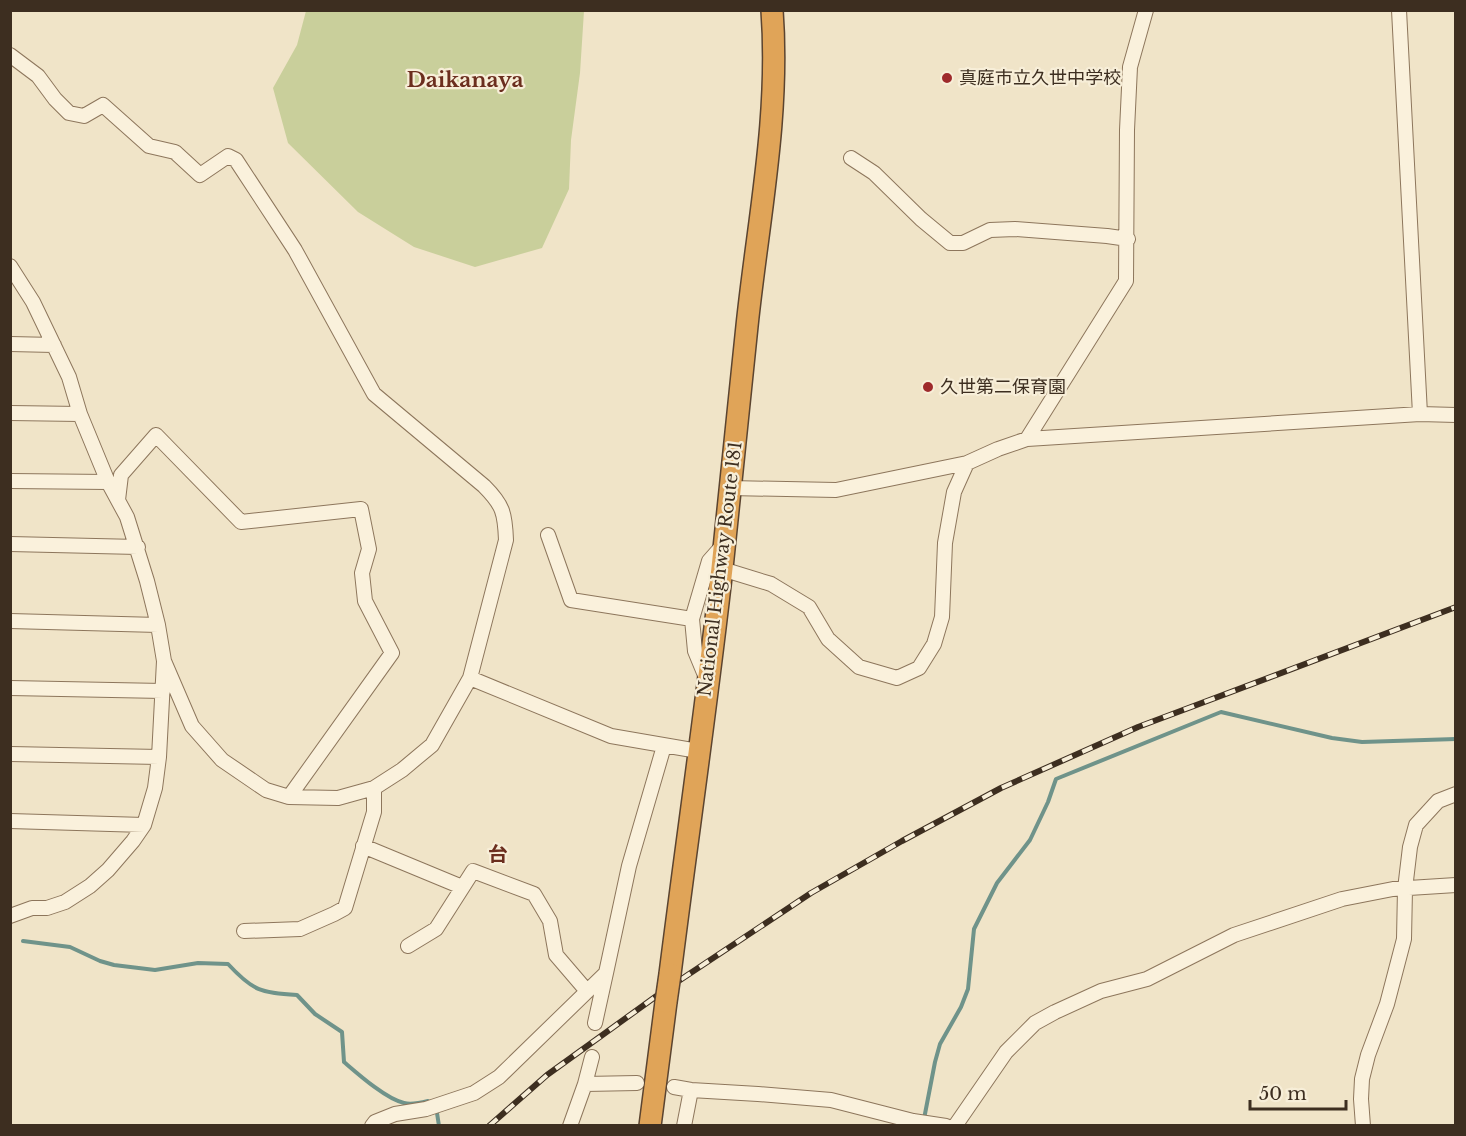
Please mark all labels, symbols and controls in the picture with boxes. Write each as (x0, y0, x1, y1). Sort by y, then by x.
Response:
district label: Daikanaya (407, 67, 524, 93)
place label: 真庭市立久世中学校 (959, 67, 1121, 89)
marker: 真庭市立久世中学校 (940, 71, 954, 85)
place label: 久世第二保育園 (940, 376, 1066, 398)
marker: 久世第二保育園 (921, 380, 935, 394)
street label: National Highway Route 181 (693, 440, 747, 698)
district label: 台 (488, 842, 508, 866)
scale bar (1250, 1073, 1346, 1111)
text: 50 m (1259, 1083, 1307, 1105)

